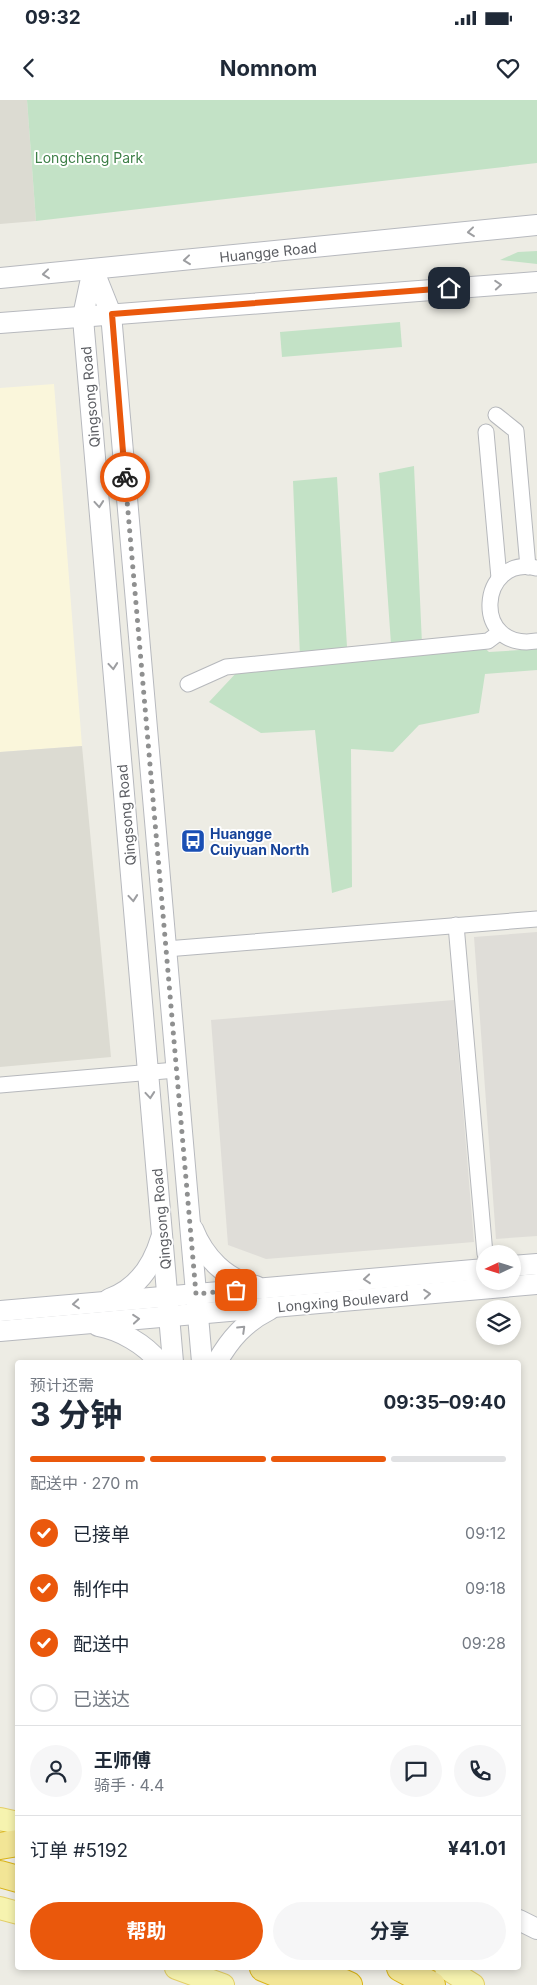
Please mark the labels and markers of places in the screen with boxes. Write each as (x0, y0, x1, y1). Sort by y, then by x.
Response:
pin (428, 267, 470, 309)
place label: Huangge Cuiyuan North (210, 825, 309, 858)
bus stop icon: Huangge Cuiyuan North (180, 828, 206, 854)
pin (215, 1269, 257, 1311)

